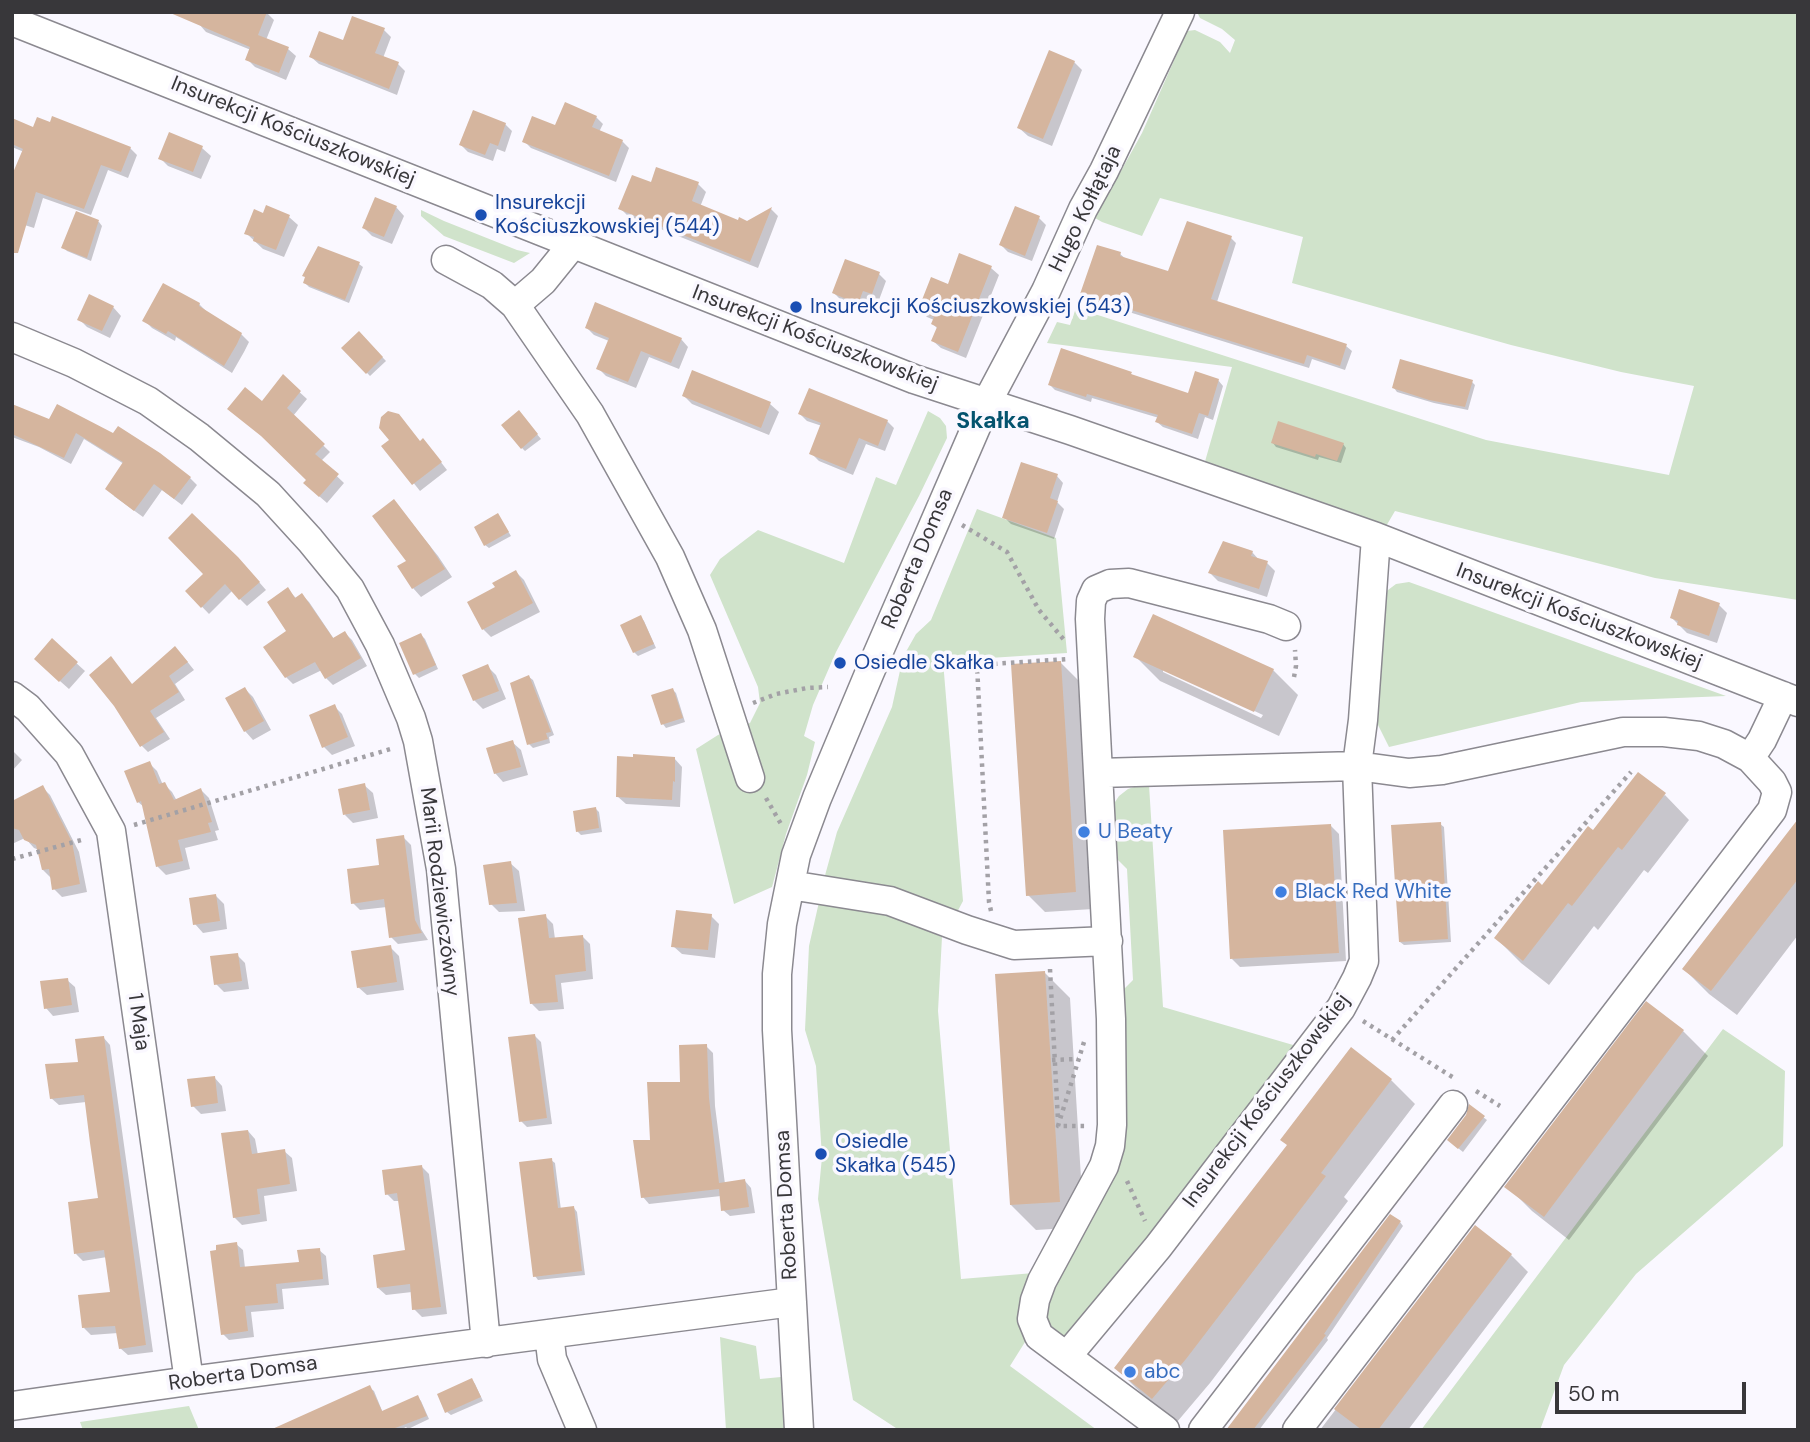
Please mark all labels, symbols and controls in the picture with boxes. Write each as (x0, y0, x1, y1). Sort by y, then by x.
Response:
street label: Insurekcji Kościuszkowskiej (167, 71, 419, 193)
street label: Hugo Kołłątaja (1045, 142, 1127, 276)
place label: Insurekcji Kościuszkowskiej (544) (495, 190, 719, 240)
marker: Insurekcji Kościuszkowskiej (544) (473, 207, 489, 223)
street label: Insurekcji Kościuszkowskiej (689, 280, 941, 398)
place label: Insurekcji Kościuszkowskiej (543) (810, 294, 1131, 320)
marker: Insurekcji Kościuszkowskiej (543) (788, 299, 804, 315)
district label: Skałka (956, 408, 1030, 436)
street label: Roberta Domsa (877, 485, 959, 633)
street label: Insurekcji Kościuszkowskiej (1453, 558, 1705, 676)
place label: Osiedle Skałka (854, 650, 994, 676)
marker: Osiedle Skałka (832, 655, 848, 671)
street label: Marii Rodziewiczówny (414, 786, 464, 998)
place label: U Beaty (1098, 819, 1173, 845)
marker: U Beaty (1076, 824, 1092, 840)
place label: Black Red White (1295, 879, 1452, 905)
marker: Black Red White (1273, 884, 1289, 900)
street label: Insurekcji Kościuszkowskiej (1178, 989, 1356, 1213)
street label: 1 Maja (122, 992, 154, 1052)
street label: Roberta Domsa (770, 1129, 804, 1281)
place label: Osiedle Skałka (545) (835, 1129, 956, 1179)
marker: Osiedle Skałka (545) (813, 1146, 829, 1162)
street label: Roberta Domsa (167, 1351, 319, 1397)
place label: abc (1144, 1359, 1181, 1385)
marker: abc (1122, 1364, 1138, 1380)
scale bar (1558, 1368, 1749, 1412)
text: 50 m (1568, 1380, 1619, 1408)

